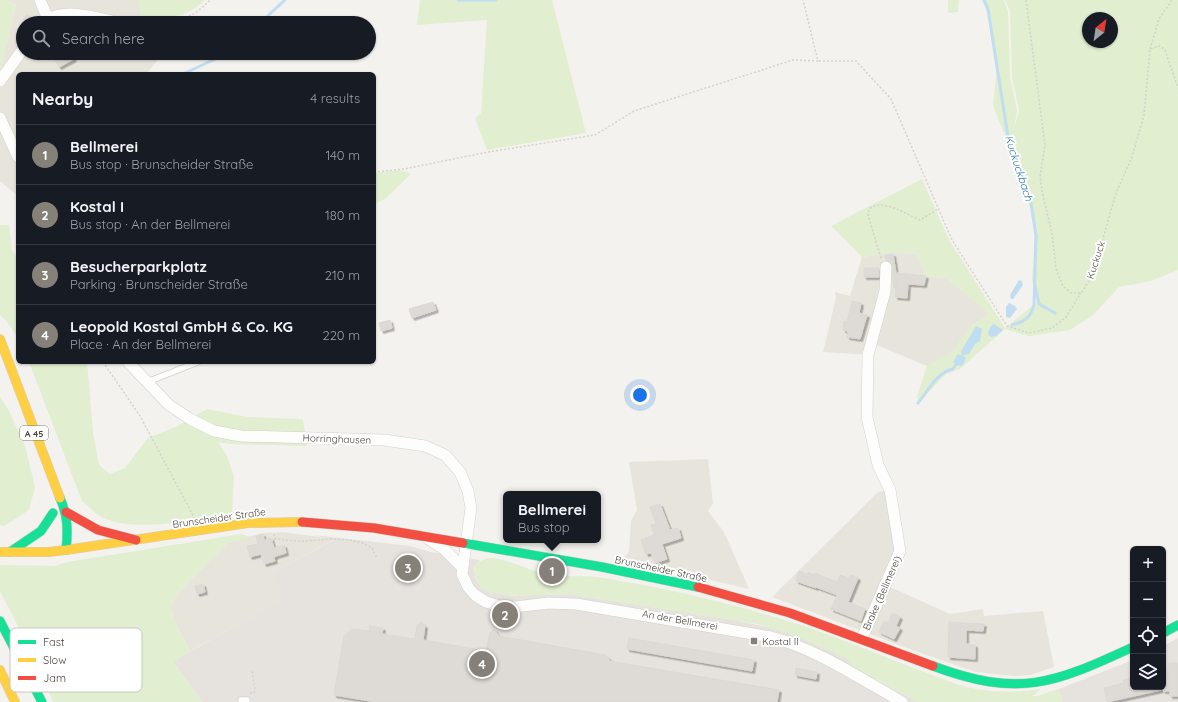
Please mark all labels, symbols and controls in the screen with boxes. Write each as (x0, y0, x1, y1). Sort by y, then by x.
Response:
north arrow (1082, 12, 1118, 48)
search box (16, 16, 376, 60)
icon: search (30, 27, 52, 49)
text: Search here (62, 29, 145, 48)
text: Nearby (32, 88, 93, 109)
text: 4 results (310, 90, 360, 106)
water label: Kuckuckbach (1002, 133, 1036, 203)
text: Bellmerei (70, 137, 138, 156)
text: 1 (42, 147, 48, 163)
text: 140 m (325, 147, 360, 163)
text: Bus stop · Brunscheider Straße (70, 156, 253, 172)
text: Kostal I (70, 197, 124, 216)
text: 2 (41, 207, 49, 223)
text: 180 m (325, 207, 360, 223)
text: Bus stop · An der Bellmerei (70, 216, 230, 232)
street label: Kuckuck (1084, 239, 1108, 281)
text: Besucherparkplatz (70, 257, 207, 276)
text: 3 (42, 267, 48, 283)
text: 210 m (325, 267, 360, 283)
text: Parking · Brunscheider Straße (70, 276, 248, 292)
text: Leopold Kostal GmbH & Co. KG (70, 317, 293, 336)
text: 4 (41, 327, 49, 343)
text: 220 m (322, 327, 360, 343)
text: Place · An der Bellmerei (70, 336, 211, 352)
your location (630, 385, 650, 405)
road number: A 45 (20, 426, 48, 440)
street label: Horringhausen (303, 431, 371, 447)
popup (503, 491, 601, 543)
text: Bellmerei (518, 500, 586, 519)
street label: Brunscheider Straße (172, 505, 267, 531)
text: Bus stop (518, 519, 570, 535)
map controls (1130, 546, 1166, 690)
button: + (1130, 546, 1166, 582)
pin: 3 (395, 553, 421, 583)
street label: Brunscheider Straße (614, 553, 709, 585)
street label: Brake (Bellmerei) (860, 553, 904, 632)
pin: 1 (539, 556, 565, 586)
button: − (1130, 582, 1166, 618)
pin: 2 (492, 600, 518, 630)
street label: An der Bellmerei (641, 607, 719, 633)
button: locate (1130, 618, 1166, 654)
legend (10, 628, 142, 692)
text: Fast (43, 635, 65, 649)
place label: Kostal II (762, 635, 799, 648)
marker: Kostal II (749, 636, 759, 646)
pin: 4 (469, 649, 495, 679)
text: Slow (43, 653, 67, 667)
button: layers (1130, 654, 1166, 690)
text: Jam (43, 671, 66, 685)

